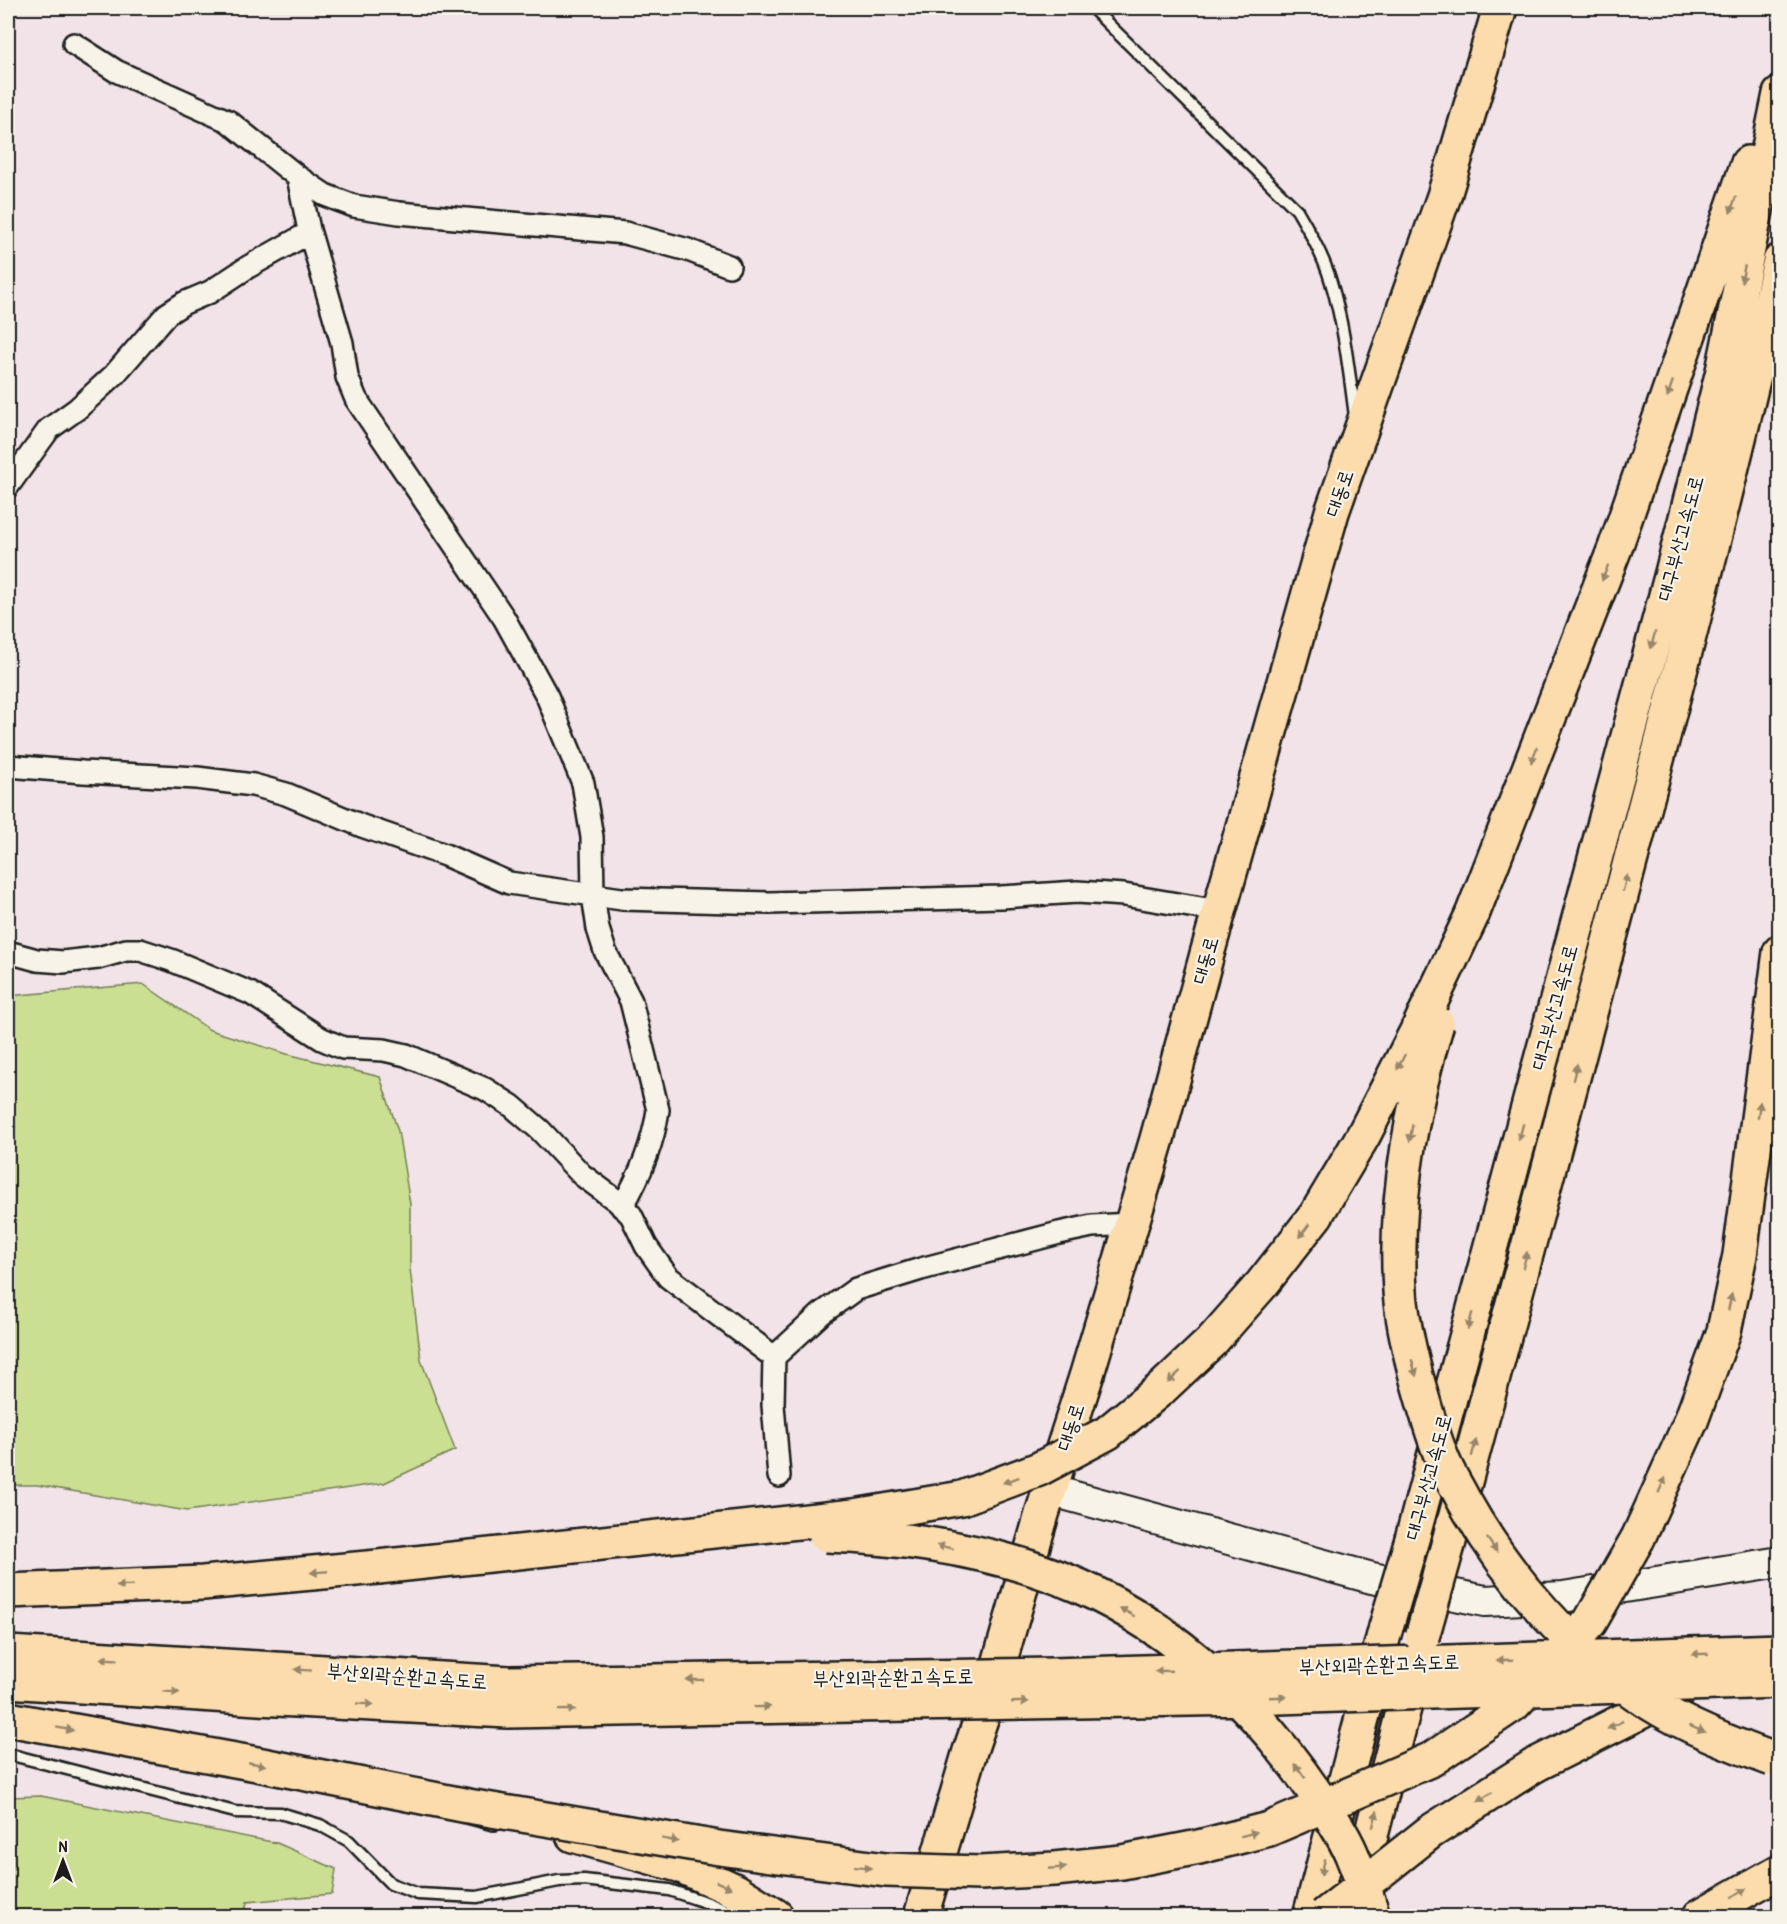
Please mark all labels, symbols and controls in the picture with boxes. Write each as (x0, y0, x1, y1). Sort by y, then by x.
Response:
one-way arrow (1728, 196, 1738, 214)
one-way arrow (1738, 265, 1747, 284)
one-way arrow (1664, 380, 1674, 398)
street label: 대동로 (1318, 466, 1359, 520)
street label: 대구부산고속도로 (1650, 472, 1709, 604)
one-way arrow (1600, 565, 1610, 583)
one-way arrow (1648, 631, 1658, 649)
one-way arrow (1529, 746, 1538, 764)
one-way arrow (1620, 874, 1630, 892)
street label: 대동로 (1185, 933, 1224, 987)
street label: 대구부산고속도로 (1524, 941, 1583, 1073)
one-way arrow (1396, 1054, 1406, 1071)
one-way arrow (1571, 1062, 1580, 1080)
one-way arrow (1755, 1100, 1764, 1119)
one-way arrow (1515, 1123, 1525, 1141)
one-way arrow (1406, 1124, 1415, 1143)
one-way arrow (1297, 1223, 1310, 1239)
one-way arrow (1520, 1251, 1530, 1269)
one-way arrow (1726, 1293, 1735, 1312)
one-way arrow (1465, 1312, 1474, 1330)
one-way arrow (1410, 1359, 1419, 1377)
one-way arrow (1168, 1369, 1182, 1383)
street label: 대동로 (1049, 1400, 1090, 1454)
street label: 대구부산고속도로 (1398, 1411, 1457, 1543)
one-way arrow (1470, 1439, 1480, 1458)
one-way arrow (1002, 1475, 1020, 1485)
one-way arrow (1657, 1475, 1667, 1493)
one-way arrow (1486, 1536, 1498, 1552)
one-way arrow (935, 1541, 954, 1551)
one-way arrow (310, 1567, 329, 1577)
one-way arrow (115, 1581, 134, 1590)
one-way arrow (1119, 1606, 1135, 1617)
street label: 부산외곽순환고속도로 (1298, 1647, 1460, 1680)
one-way arrow (1691, 1649, 1710, 1658)
one-way arrow (99, 1655, 118, 1664)
one-way arrow (1496, 1655, 1515, 1665)
street label: 부산외곽순환고속도로 (326, 1656, 488, 1695)
street label: 부산외곽순환고속도로 (812, 1662, 974, 1691)
one-way arrow (294, 1665, 313, 1674)
one-way arrow (1154, 1667, 1173, 1676)
one-way arrow (686, 1675, 705, 1685)
one-way arrow (161, 1687, 180, 1697)
one-way arrow (1268, 1693, 1287, 1702)
one-way arrow (1010, 1697, 1029, 1707)
one-way arrow (356, 1699, 375, 1708)
one-way arrow (752, 1702, 771, 1711)
one-way arrow (557, 1705, 576, 1715)
one-way arrow (1606, 1720, 1623, 1730)
one-way arrow (1689, 1724, 1707, 1734)
one-way arrow (56, 1725, 75, 1734)
one-way arrow (248, 1760, 267, 1769)
one-way arrow (1294, 1764, 1306, 1780)
one-way arrow (1477, 1791, 1493, 1802)
one-way arrow (1371, 1810, 1381, 1828)
one-way arrow (1240, 1828, 1259, 1838)
north arrow (33, 1831, 93, 1891)
text: N (59, 1835, 68, 1857)
one-way arrow (661, 1836, 680, 1845)
one-way arrow (1317, 1857, 1327, 1876)
one-way arrow (854, 1862, 873, 1871)
one-way arrow (1048, 1863, 1067, 1873)
one-way arrow (715, 1881, 732, 1890)
one-way arrow (1731, 1888, 1748, 1898)

